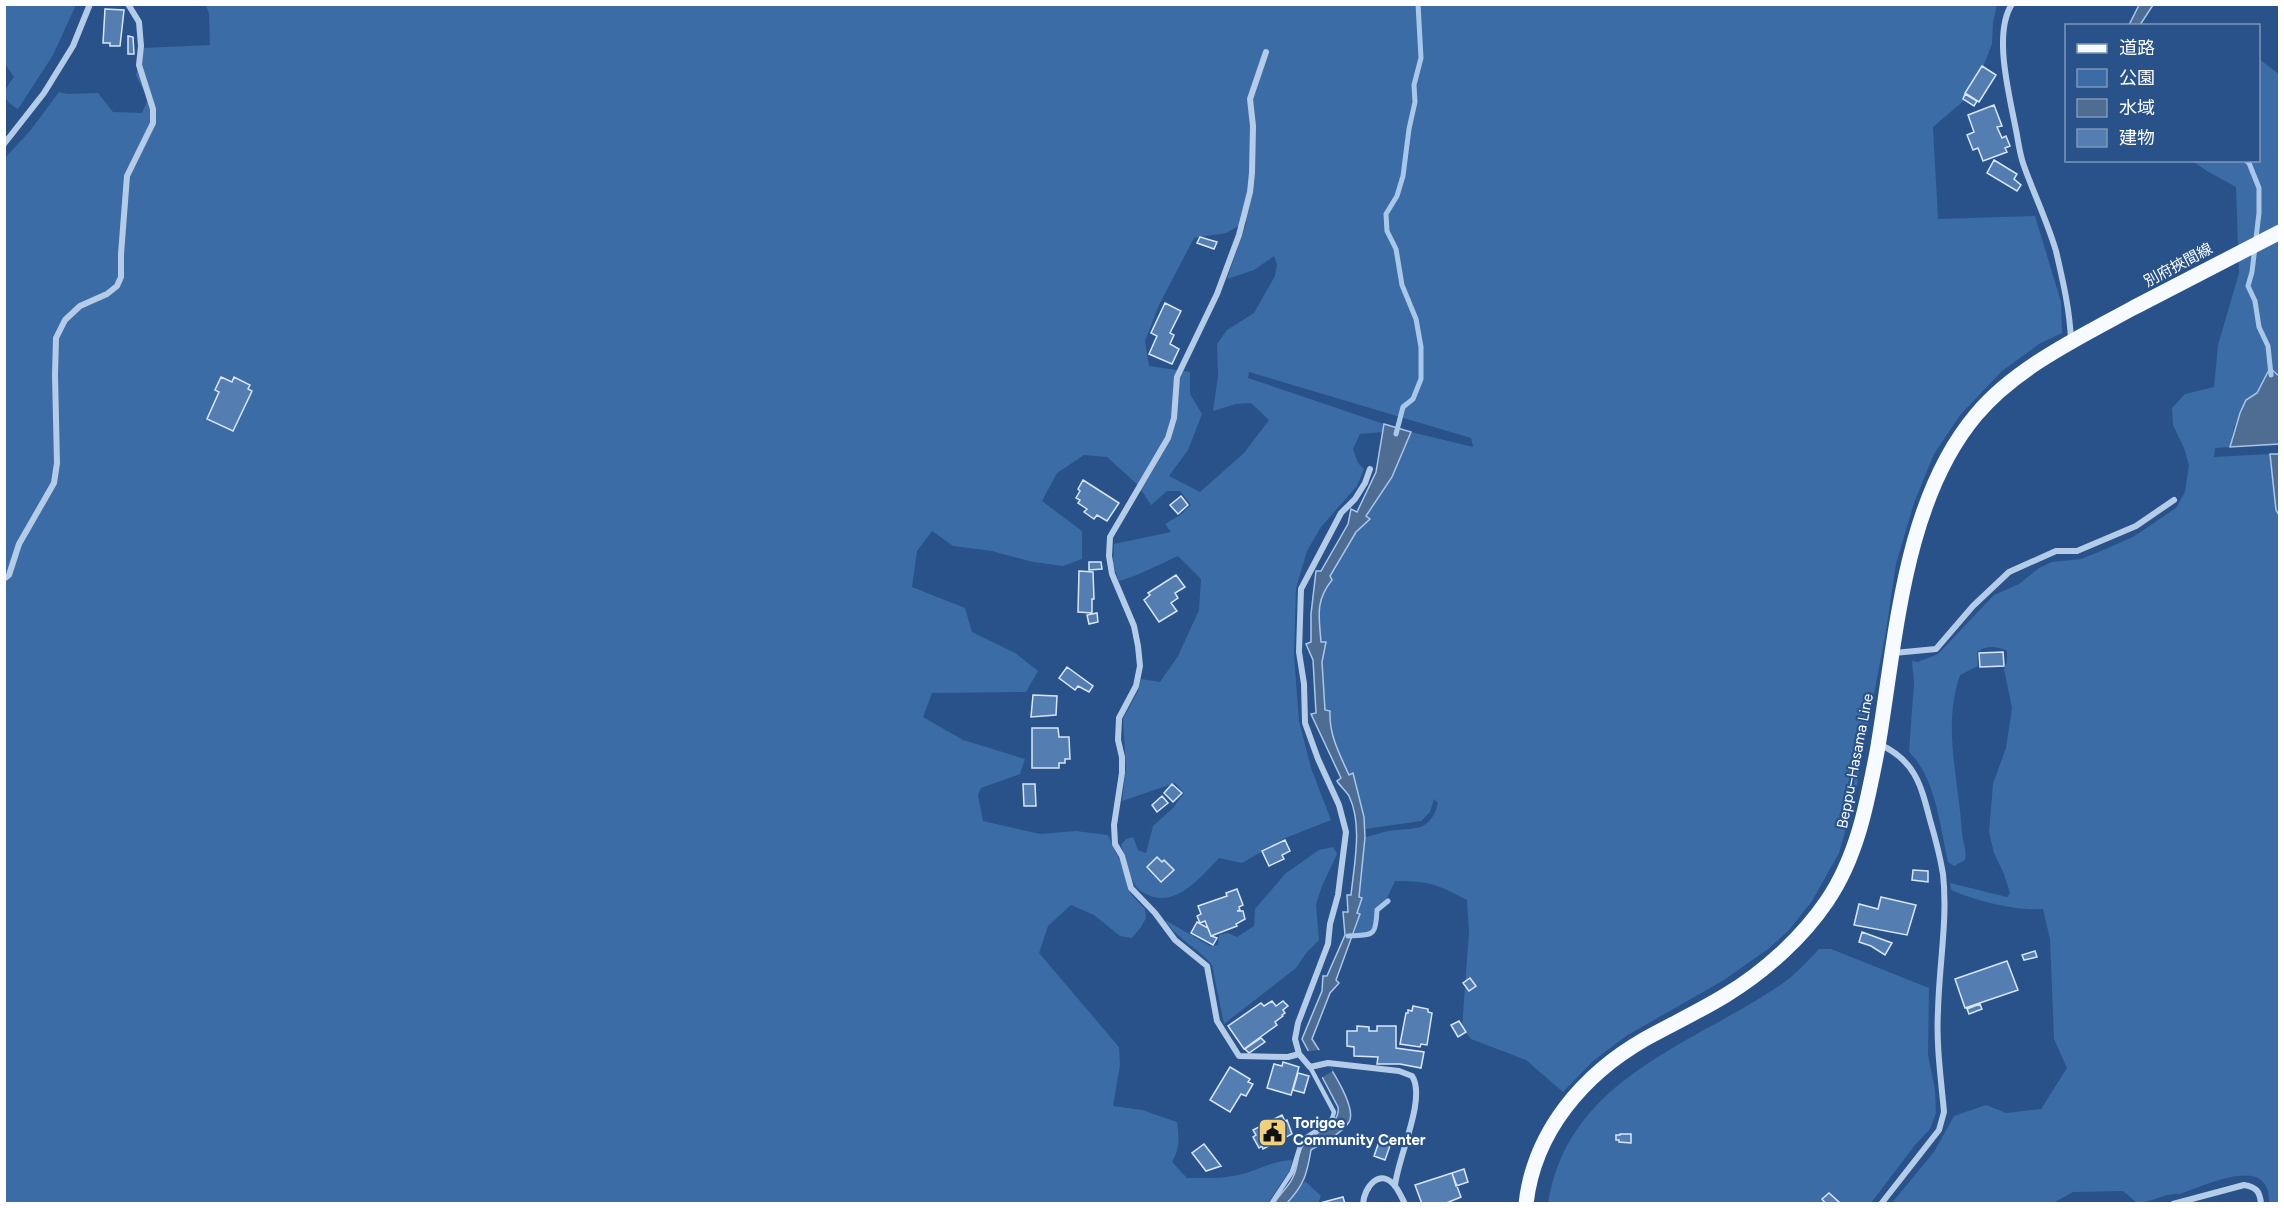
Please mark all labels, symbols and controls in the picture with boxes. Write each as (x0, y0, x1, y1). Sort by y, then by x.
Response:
legend (2065, 24, 2260, 162)
text: 道路 (2119, 37, 2155, 59)
text: 公園 (2119, 67, 2155, 89)
text: 水域 (2119, 97, 2155, 119)
text: 建物 (2119, 127, 2155, 149)
street label: 別府挾間線 (2141, 239, 2215, 291)
street label: Beppu–Hasama Line (1833, 692, 1877, 830)
place label: Torigoe Community Center (1293, 1114, 1426, 1149)
public building icon: Torigoe Community Center (1256, 1116, 1288, 1148)

